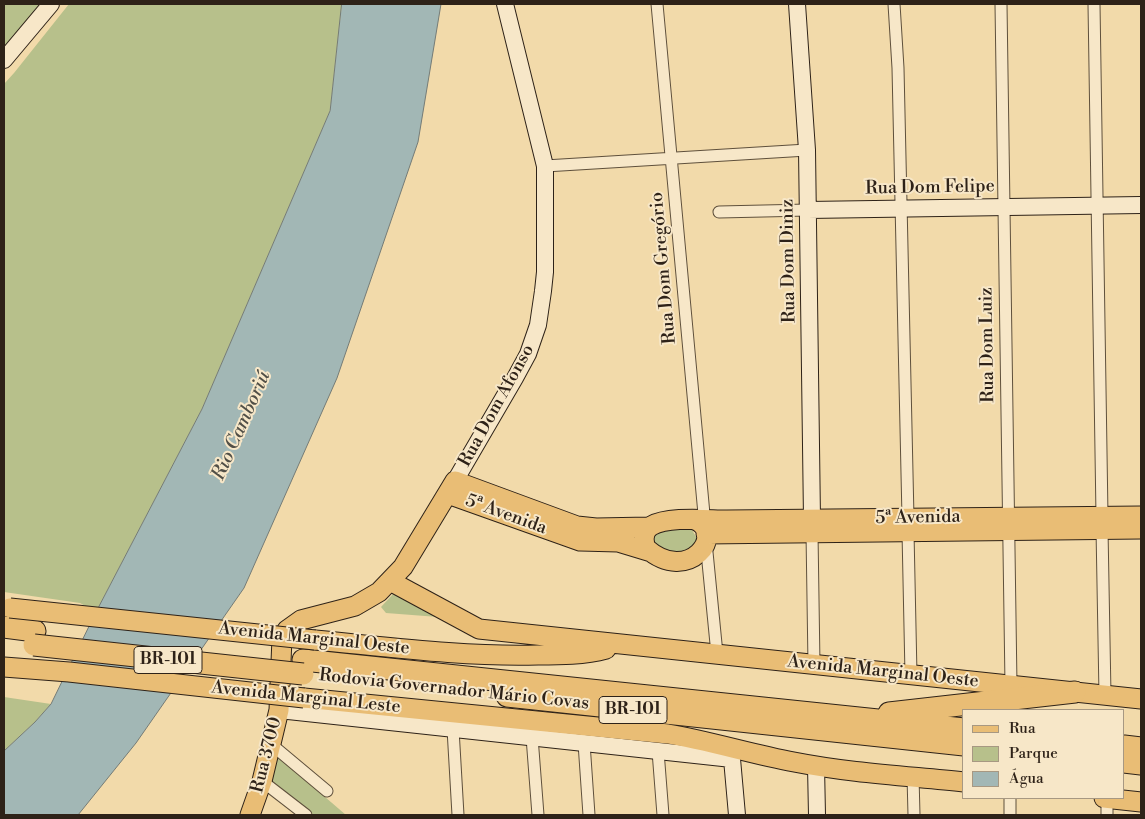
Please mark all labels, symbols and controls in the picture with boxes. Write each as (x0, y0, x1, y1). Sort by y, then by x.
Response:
street label: Rua Dom Felipe (865, 176, 995, 200)
street label: Rua Dom Gregório (647, 191, 681, 345)
street label: Rua Dom Diniz (777, 199, 801, 323)
street label: Rua Dom Luiz (976, 287, 1000, 403)
street label: Rua Dom Afonso (454, 341, 540, 471)
water label: Rio Camboriú (208, 368, 276, 484)
street label: 5ª Avenida (462, 490, 550, 540)
street label: 5ª Avenida (875, 506, 961, 530)
street label: Avenida Marginal Oeste (217, 618, 411, 660)
road number: BR-101 (134, 646, 202, 674)
street label: Avenida Marginal Oeste (786, 651, 980, 693)
street label: Rodovia Governador Mário Covas (318, 665, 590, 715)
street label: Avenida Marginal Leste (210, 677, 402, 719)
road number: BR-101 (599, 696, 667, 724)
legend (962, 709, 1125, 799)
street label: Rua 3700 (247, 715, 287, 795)
text: Rua (1009, 719, 1036, 738)
text: Parque (1009, 744, 1058, 763)
text: Água (1009, 769, 1044, 788)

